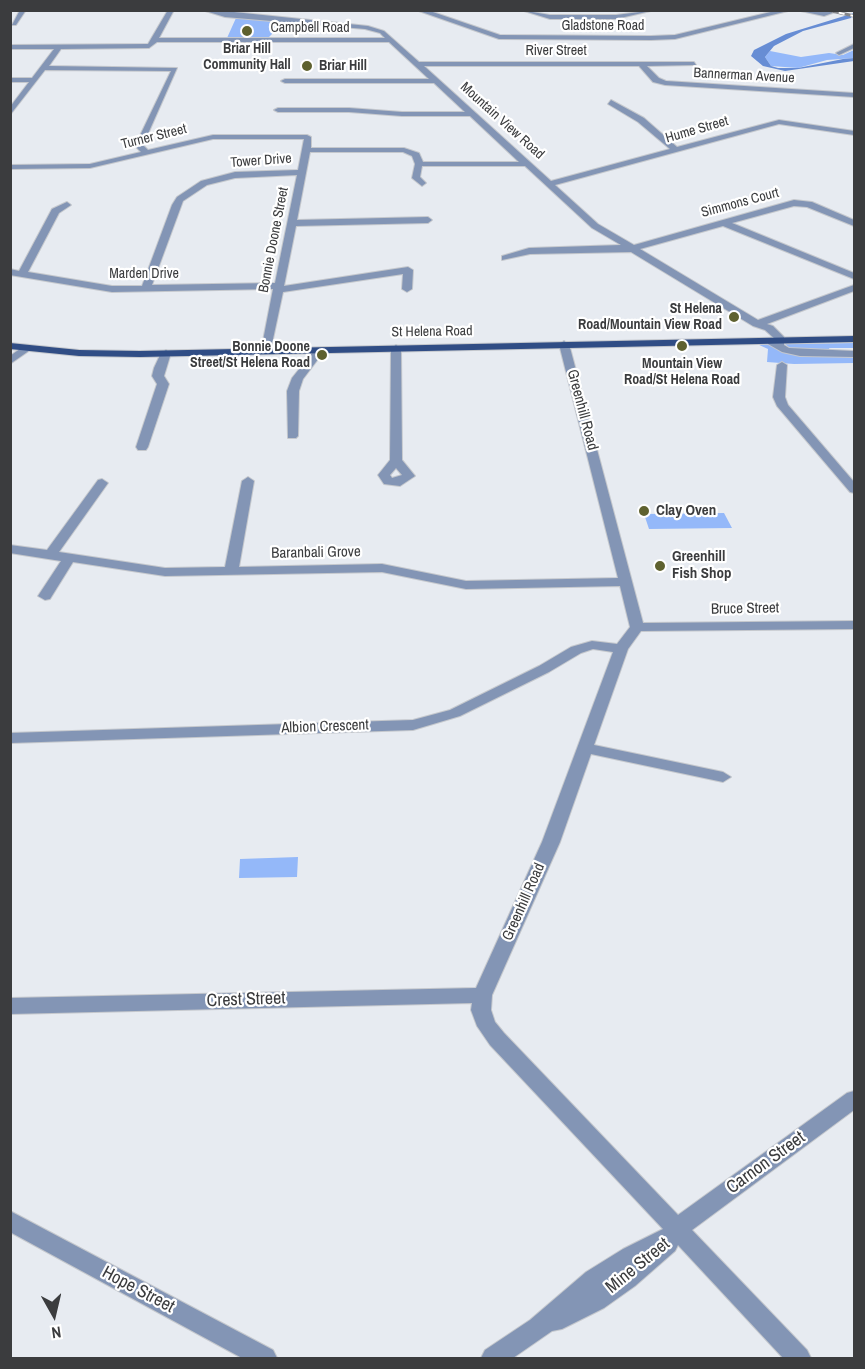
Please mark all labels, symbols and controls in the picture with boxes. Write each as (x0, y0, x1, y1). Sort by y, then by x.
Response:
street label: Gladstone Road (562, 18, 644, 34)
street label: Campbell Road (270, 20, 350, 36)
marker: Briar Hill Community Hall (240, 24, 254, 38)
place label: Briar Hill Community Hall (203, 41, 291, 74)
street label: River Street (525, 43, 587, 59)
place label: Briar Hill (319, 58, 367, 74)
marker: Briar Hill (300, 59, 314, 73)
street label: Bannerman Avenue (693, 65, 795, 87)
street label: Mountain View Road (457, 79, 547, 163)
street label: Hume Street (664, 113, 730, 147)
street label: Turner Street (120, 121, 188, 153)
street label: Tower Drive (230, 150, 292, 172)
street label: Simmons Court (699, 185, 781, 221)
street label: Bonnie Doone Street (256, 186, 292, 294)
street label: Marden Drive (109, 266, 179, 282)
place label: St Helena Road/Mountain View Road (578, 301, 722, 334)
marker: St Helena Road/Mountain View Road (727, 310, 741, 324)
street label: St Helena Road (391, 323, 473, 341)
place label: Bonnie Doone Street/St Helena Road (190, 339, 310, 372)
marker: Mountain View Road/St Helena Road (675, 339, 689, 353)
marker: Bonnie Doone Street/St Helena Road (315, 348, 329, 362)
place label: Mountain View Road/St Helena Road (624, 356, 740, 388)
street label: Greenhill Road (563, 368, 601, 452)
place label: Clay Oven (656, 502, 716, 520)
marker: Clay Oven (637, 504, 651, 518)
street label: Baranbali Grove (271, 543, 361, 563)
place label: Greenhill Fish Shop (672, 548, 731, 583)
marker: Greenhill Fish Shop (653, 559, 667, 573)
street label: Bruce Street (711, 599, 779, 619)
street label: Albion Crescent (281, 716, 369, 738)
street label: Greenhill Road (499, 861, 549, 943)
street label: Crest Street (206, 988, 286, 1012)
street label: Carnon Street (722, 1127, 810, 1199)
street label: Mine Street (602, 1234, 674, 1298)
street label: Hope Street (98, 1262, 178, 1318)
north arrow (24, 1285, 84, 1345)
text: N (50, 1321, 63, 1344)

